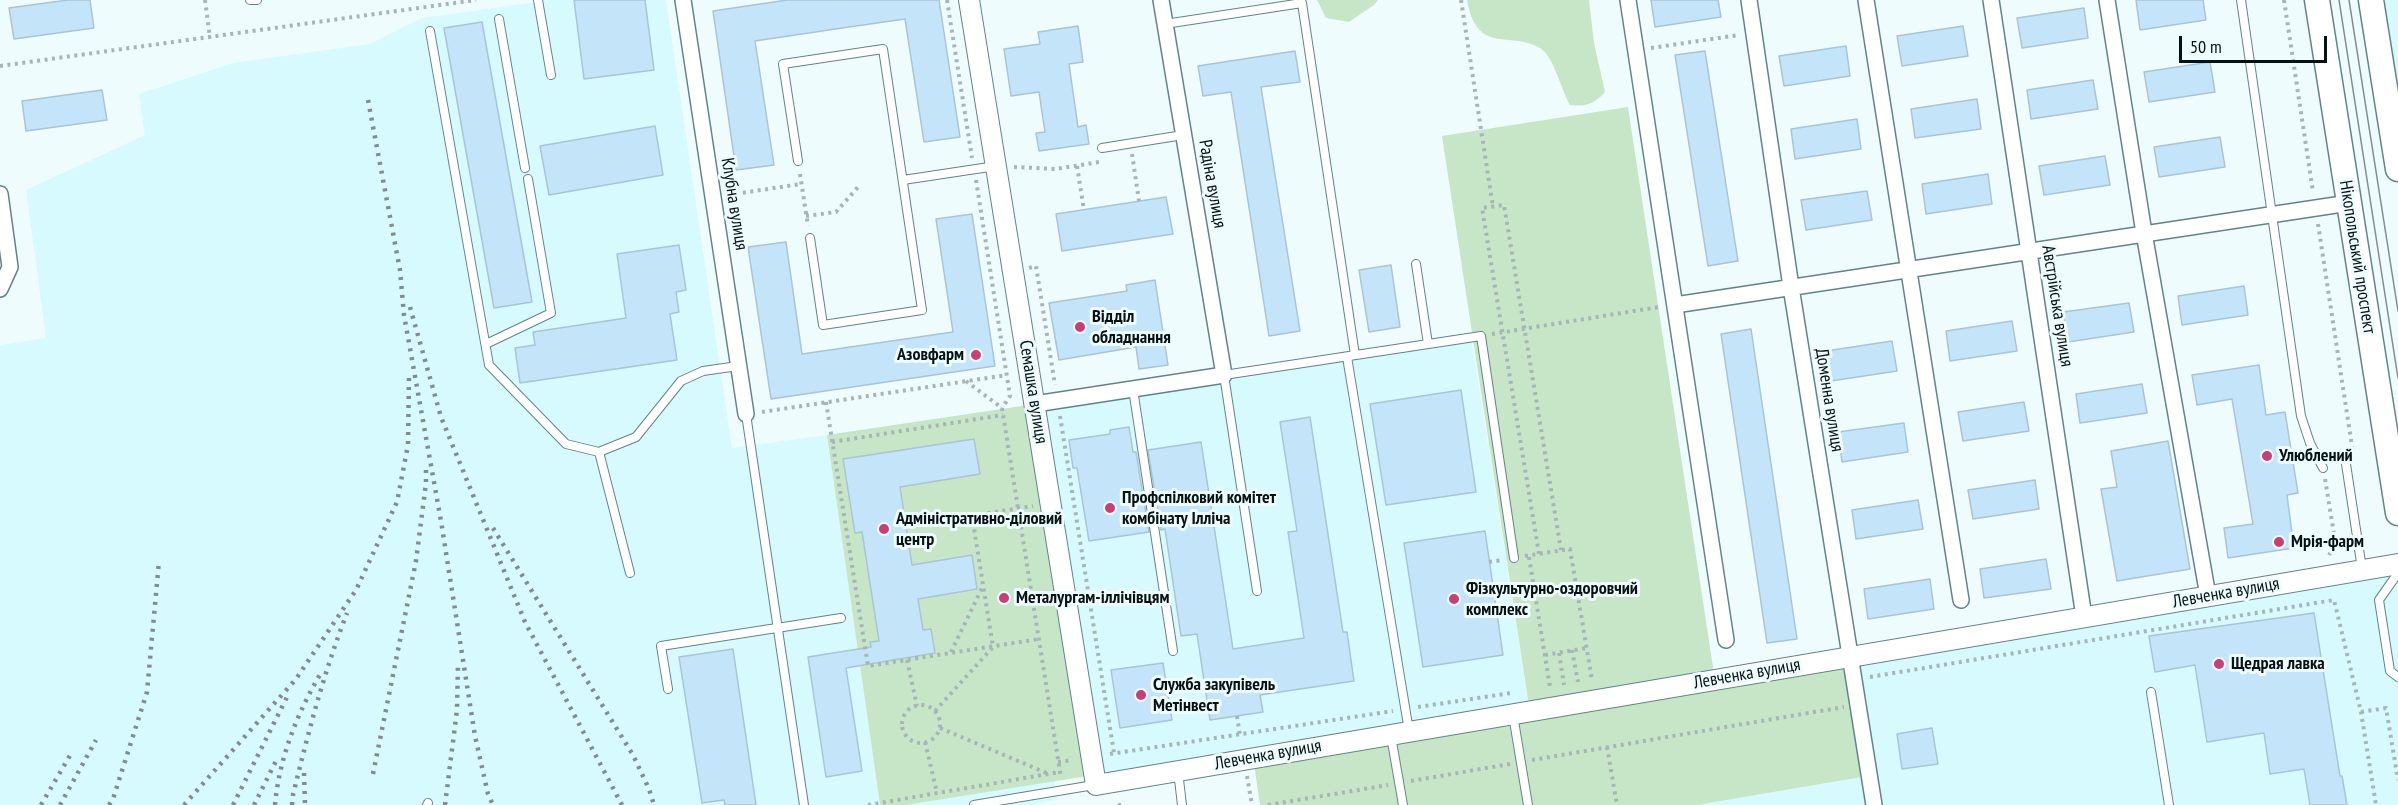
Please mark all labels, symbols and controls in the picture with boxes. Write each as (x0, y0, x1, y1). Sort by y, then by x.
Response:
scale bar (2182, 24, 2330, 62)
text: 50 m (2190, 35, 2222, 58)
street label: Радіна вулиця (1194, 138, 1230, 230)
street label: Клубна вулиця (716, 156, 752, 252)
street label: Нікопольський проспект (2334, 179, 2380, 335)
street label: Австрійська вулиця (2037, 244, 2077, 368)
place label: Відділ обладнання (1092, 306, 1171, 348)
marker: Відділ обладнання (1073, 320, 1087, 334)
street label: Семашка вулиця (1014, 339, 1052, 445)
place label: Азовфарм (897, 344, 964, 366)
street label: Доменна вулиця (1810, 347, 1848, 453)
marker: Азовфарм (969, 348, 983, 362)
place label: Улюблений (2279, 445, 2353, 467)
marker: Улюблений (2260, 449, 2274, 463)
place label: Профспілковий комітет комбінату Ілліча (1122, 487, 1276, 530)
marker: Профспілковий комітет комбінату Ілліча (1103, 501, 1117, 515)
place label: Адміністративно-діловий центр (896, 508, 1062, 550)
marker: Адміністративно-діловий центр (877, 522, 891, 536)
place label: Мрія-фарм (2291, 531, 2364, 553)
marker: Мрія-фарм (2272, 535, 2286, 549)
street label: Левченка вулиця (2171, 573, 2281, 613)
place label: Фізкультурно-оздоровчий комплекс (1466, 578, 1638, 620)
place label: Металургам-іллічівцям (1016, 587, 1169, 609)
marker: Металургам-іллічівцям (997, 591, 1011, 605)
marker: Фізкультурно-оздоровчий комплекс (1447, 592, 1461, 606)
place label: Щедрая лавка (2231, 653, 2325, 675)
street label: Левченка вулиця (1692, 654, 1802, 694)
marker: Щедрая лавка (2212, 657, 2226, 671)
place label: Служба закупівель Метінвест (1153, 674, 1275, 716)
marker: Служба закупівель Метінвест (1134, 688, 1148, 702)
street label: Левченка вулиця (1213, 735, 1323, 775)

